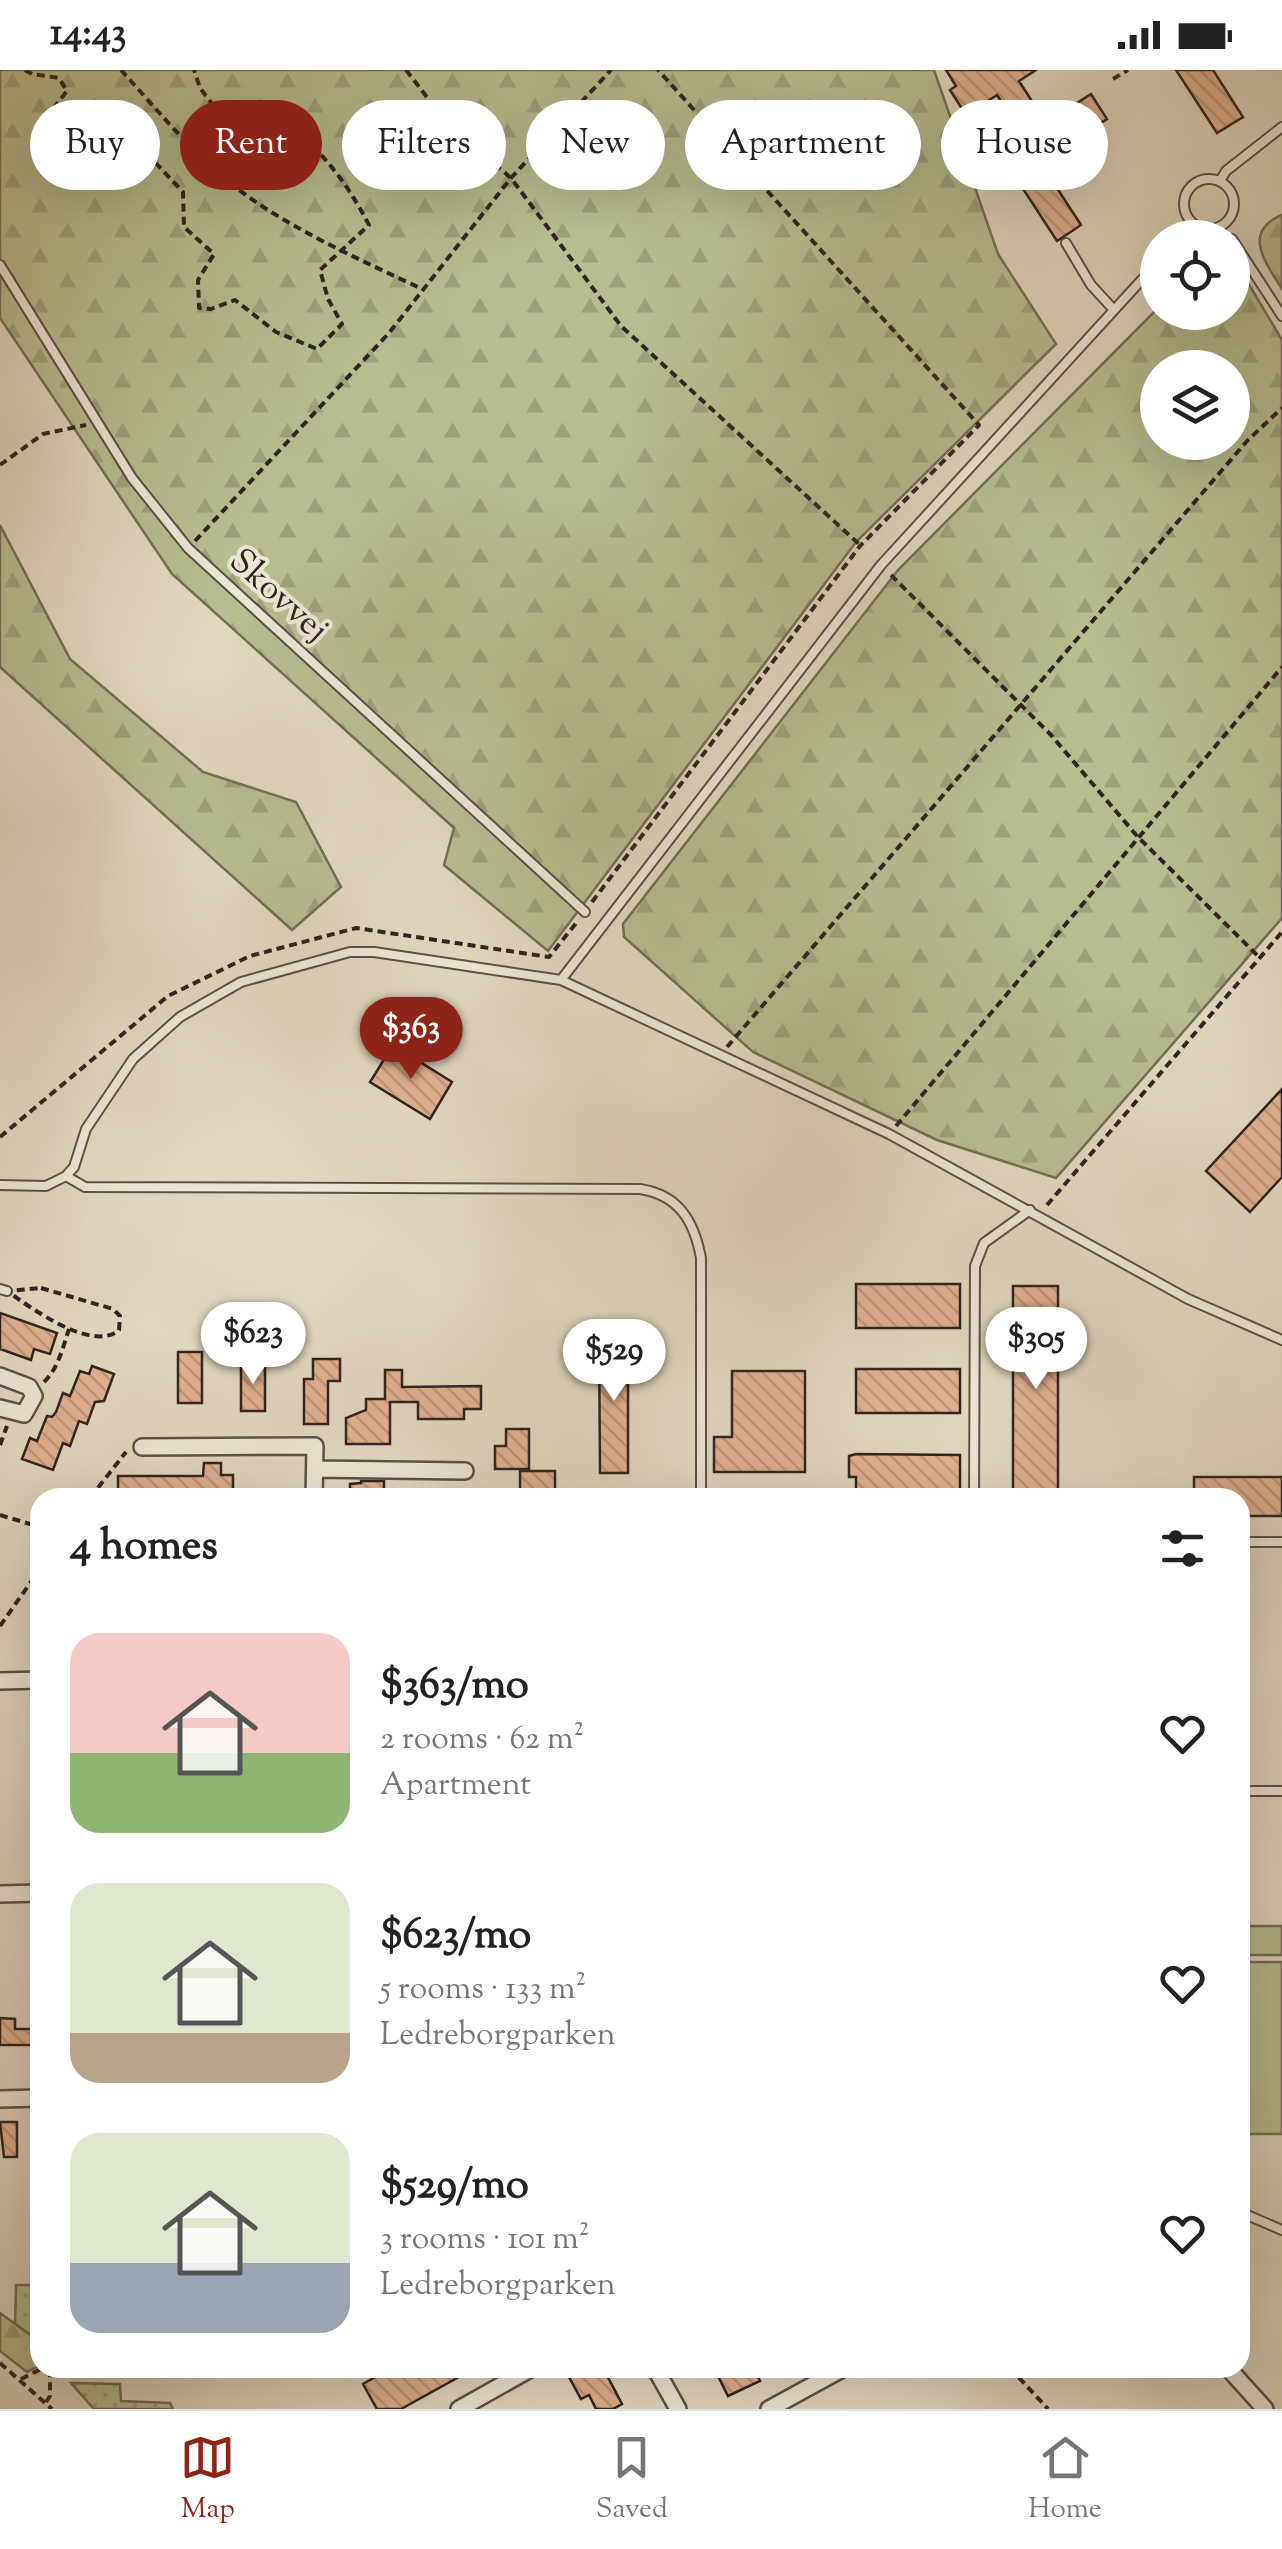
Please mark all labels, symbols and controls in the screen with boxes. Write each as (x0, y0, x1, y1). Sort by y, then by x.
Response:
text: 14:43 (50, 8, 126, 62)
chip: Buy (30, 100, 160, 190)
chip: Rent (180, 100, 322, 190)
chip: Filters (342, 100, 506, 190)
chip: New (526, 100, 665, 190)
chip: Apartment (685, 100, 921, 190)
chip: House (941, 100, 1108, 190)
map controls (1140, 220, 1250, 460)
button: locate (1140, 220, 1250, 330)
button: layers (1140, 350, 1250, 460)
street label: Skovvej (216, 538, 339, 655)
pin: $363 (352, 997, 470, 1082)
text: $363 (382, 1006, 440, 1052)
pin: $623 (194, 1302, 312, 1387)
pin: $305 (977, 1307, 1095, 1392)
text: $623 (223, 1311, 283, 1357)
text: $305 (1007, 1316, 1065, 1362)
pin: $529 (555, 1319, 673, 1404)
text: $529 (585, 1328, 643, 1374)
text: 4 homes (70, 1518, 218, 1578)
icon: filters (1155, 1521, 1210, 1576)
text: $363/mo (380, 1657, 529, 1717)
icon: home (150, 1673, 270, 1793)
icon: heart (1155, 1706, 1210, 1761)
text: 2 rooms · 62 m² (380, 1717, 584, 1763)
text: Apartment (380, 1763, 531, 1809)
text: $623/mo (380, 1907, 531, 1967)
icon: home (150, 1923, 270, 2043)
icon: heart (1155, 1956, 1210, 2011)
text: 5 rooms · 133 m² (380, 1967, 586, 2013)
text: Ledreborgparken (380, 2013, 616, 2059)
text: $529/mo (380, 2157, 529, 2217)
icon: home (150, 2173, 270, 2293)
icon: heart (1155, 2206, 1210, 2261)
text: 3 rooms · 101 m² (380, 2217, 590, 2263)
text: Ledreborgparken (380, 2263, 616, 2309)
tab: Map (180, 2430, 235, 2530)
tab: Saved (596, 2430, 668, 2530)
tab: Home (1028, 2430, 1102, 2530)

